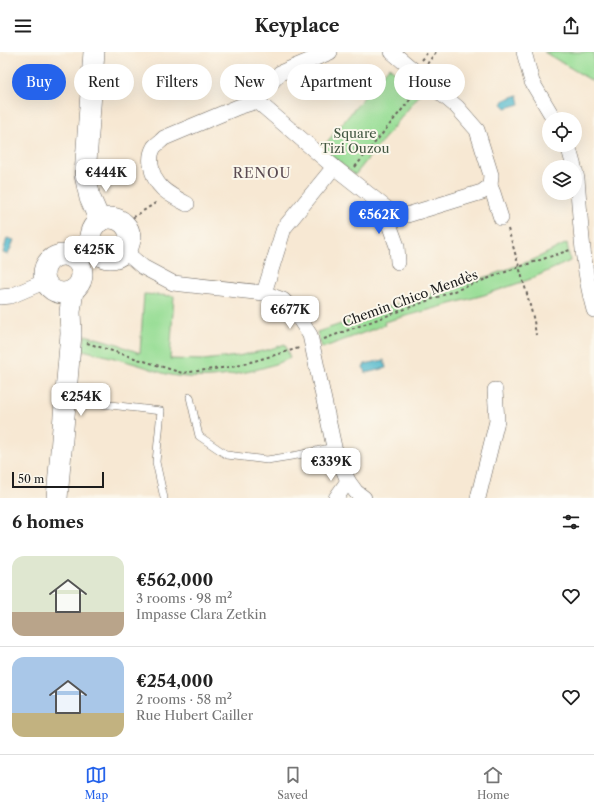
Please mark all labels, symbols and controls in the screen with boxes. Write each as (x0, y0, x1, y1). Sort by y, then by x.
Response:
icon: menu (12, 15, 34, 37)
text: Keyplace (255, 15, 339, 37)
icon: share (560, 15, 582, 37)
chip: Buy (12, 64, 66, 100)
chip: Rent (74, 64, 134, 100)
chip: Filters (142, 64, 212, 100)
chip: New (220, 64, 279, 100)
chip: Apartment (287, 64, 386, 100)
chip: House (394, 64, 465, 100)
map controls (542, 112, 582, 200)
button: locate (542, 112, 582, 152)
park label: Square Tizi Ouzou (320, 125, 390, 156)
pin: €444K (78, 159, 134, 193)
button: layers (542, 160, 582, 200)
text: €444K (85, 164, 127, 180)
district label: RENOU (233, 164, 291, 182)
pin: €562K (351, 201, 407, 235)
text: €562K (358, 206, 400, 222)
pin: €425K (66, 236, 122, 270)
text: €425K (73, 241, 115, 257)
street label: Chemin Chico Mendès (340, 266, 480, 330)
pin: €677K (262, 296, 318, 330)
text: €677K (270, 301, 310, 317)
pin: €254K (53, 383, 109, 417)
text: €254K (60, 388, 102, 404)
pin: €339K (303, 448, 359, 482)
text: €339K (310, 453, 352, 469)
scale bar (12, 470, 104, 489)
text: 50 m (18, 472, 44, 486)
icon: filters (560, 511, 582, 533)
text: 6 homes (12, 512, 84, 532)
text: €562,000 (136, 570, 213, 590)
icon: home (44, 572, 92, 620)
icon: heart (560, 585, 582, 607)
text: 3 rooms · 98 m² (136, 590, 232, 606)
text: Impasse Clara Zetkin (136, 606, 267, 622)
text: €254,000 (136, 671, 213, 691)
icon: home (44, 673, 92, 721)
icon: heart (560, 686, 582, 708)
text: 2 rooms · 58 m² (136, 691, 232, 707)
text: Rue Hubert Cailler (136, 707, 253, 723)
tab: Map (85, 764, 108, 802)
tab: Saved (277, 764, 308, 802)
tab: Home (477, 764, 509, 802)

